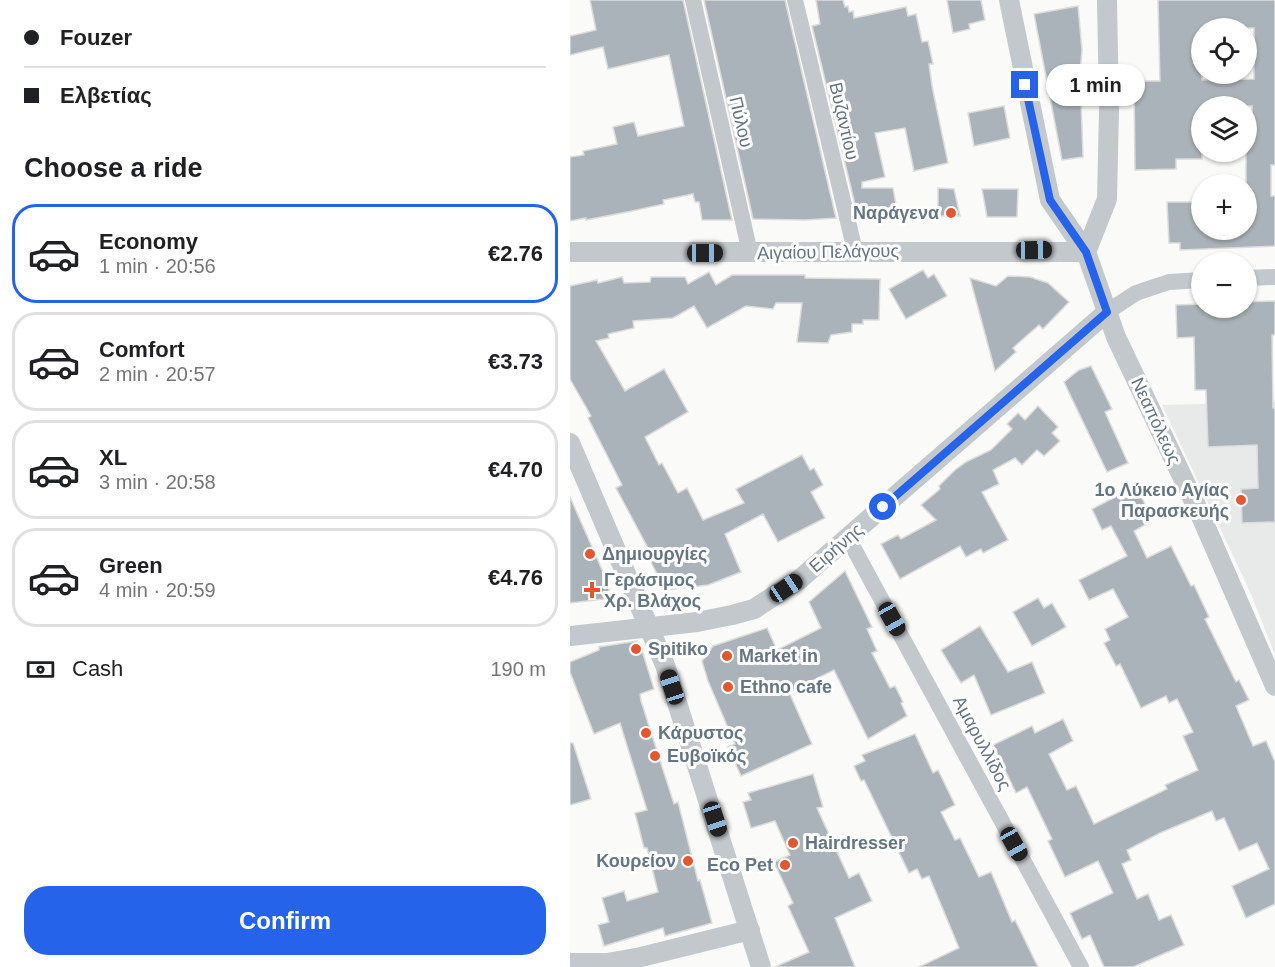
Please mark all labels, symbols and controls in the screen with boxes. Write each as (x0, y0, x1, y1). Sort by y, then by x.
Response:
map controls (1191, 18, 1257, 318)
button: locate (1191, 18, 1257, 84)
text: Fouzer (60, 25, 132, 50)
callout: 1 min (1046, 64, 1145, 106)
route end (1011, 71, 1038, 98)
text: 1 min (1069, 74, 1122, 96)
street label: Βυζαντίου (825, 80, 863, 162)
text: Ελβετίας (60, 83, 152, 108)
street label: Πύλου (725, 95, 757, 149)
button: layers (1191, 96, 1257, 162)
text: Choose a ride (24, 153, 203, 183)
button: + (1191, 174, 1257, 240)
place label: Ναράγενα (853, 203, 939, 223)
marker: Ναράγενα (944, 206, 958, 220)
icon: car (27, 227, 81, 281)
text: Economy (99, 229, 198, 254)
text: €2.76 (488, 241, 543, 266)
street label: Αιγαίου Πελάγους (757, 241, 899, 263)
car (1016, 241, 1052, 259)
car (687, 244, 723, 262)
button: − (1191, 252, 1257, 318)
text: 1 min · 20:56 (99, 255, 216, 277)
icon: car (27, 335, 81, 389)
text: Comfort (99, 337, 185, 362)
text: €3.73 (488, 349, 543, 374)
text: 2 min · 20:57 (99, 363, 216, 385)
street label: Νεαπόλεως (1127, 375, 1185, 468)
icon: car (27, 443, 81, 497)
text: XL (99, 445, 127, 470)
text: €4.70 (488, 457, 543, 482)
text: 3 min · 20:58 (99, 471, 216, 493)
place label: 1ο Λύκειο Αγίας Παρασκευής (1095, 480, 1229, 521)
route start (869, 493, 896, 520)
marker: 1ο Λύκειο Αγίας Παρασκευής (1234, 493, 1248, 507)
street label: Ειρήνης (805, 519, 867, 577)
place label: Δημιουργίες (602, 544, 707, 564)
marker: Δημιουργίες (583, 547, 597, 561)
icon: car (27, 551, 81, 605)
text: Green (99, 553, 163, 578)
text: €4.76 (488, 565, 543, 590)
place label: Γεράσιμος Χρ. Βλάχος (604, 570, 701, 611)
car (766, 570, 806, 606)
text: 4 min · 20:59 (99, 579, 216, 601)
marker: Γεράσιμος Χρ. Βλάχος (585, 583, 599, 597)
car (875, 599, 909, 639)
place label: Spitiko (648, 639, 708, 659)
marker: Spitiko (629, 642, 643, 656)
place label: Market in (739, 646, 818, 666)
marker: Market in (720, 649, 734, 663)
icon: cash (24, 653, 57, 686)
text: Cash (72, 656, 123, 681)
text: 190 m (490, 658, 546, 680)
car (658, 667, 686, 707)
place label: Ethno cafe (740, 677, 832, 697)
marker: Ethno cafe (721, 680, 735, 694)
street label: Αμαρυλλίδος (949, 693, 1015, 794)
place label: Κάρυστος (658, 723, 743, 743)
marker: Κάρυστος (639, 726, 653, 740)
place label: Ευβοϊκός (667, 746, 746, 766)
marker: Ευβοϊκός (648, 749, 662, 763)
car (701, 799, 729, 839)
car (997, 824, 1031, 864)
place label: Hairdresser (805, 833, 905, 853)
marker: Hairdresser (786, 836, 800, 850)
place label: Κουρείον (596, 851, 676, 871)
marker: Κουρείον (681, 854, 695, 868)
place label: Eco Pet (707, 855, 773, 875)
marker: Eco Pet (778, 858, 792, 872)
button: Confirm (24, 886, 546, 955)

